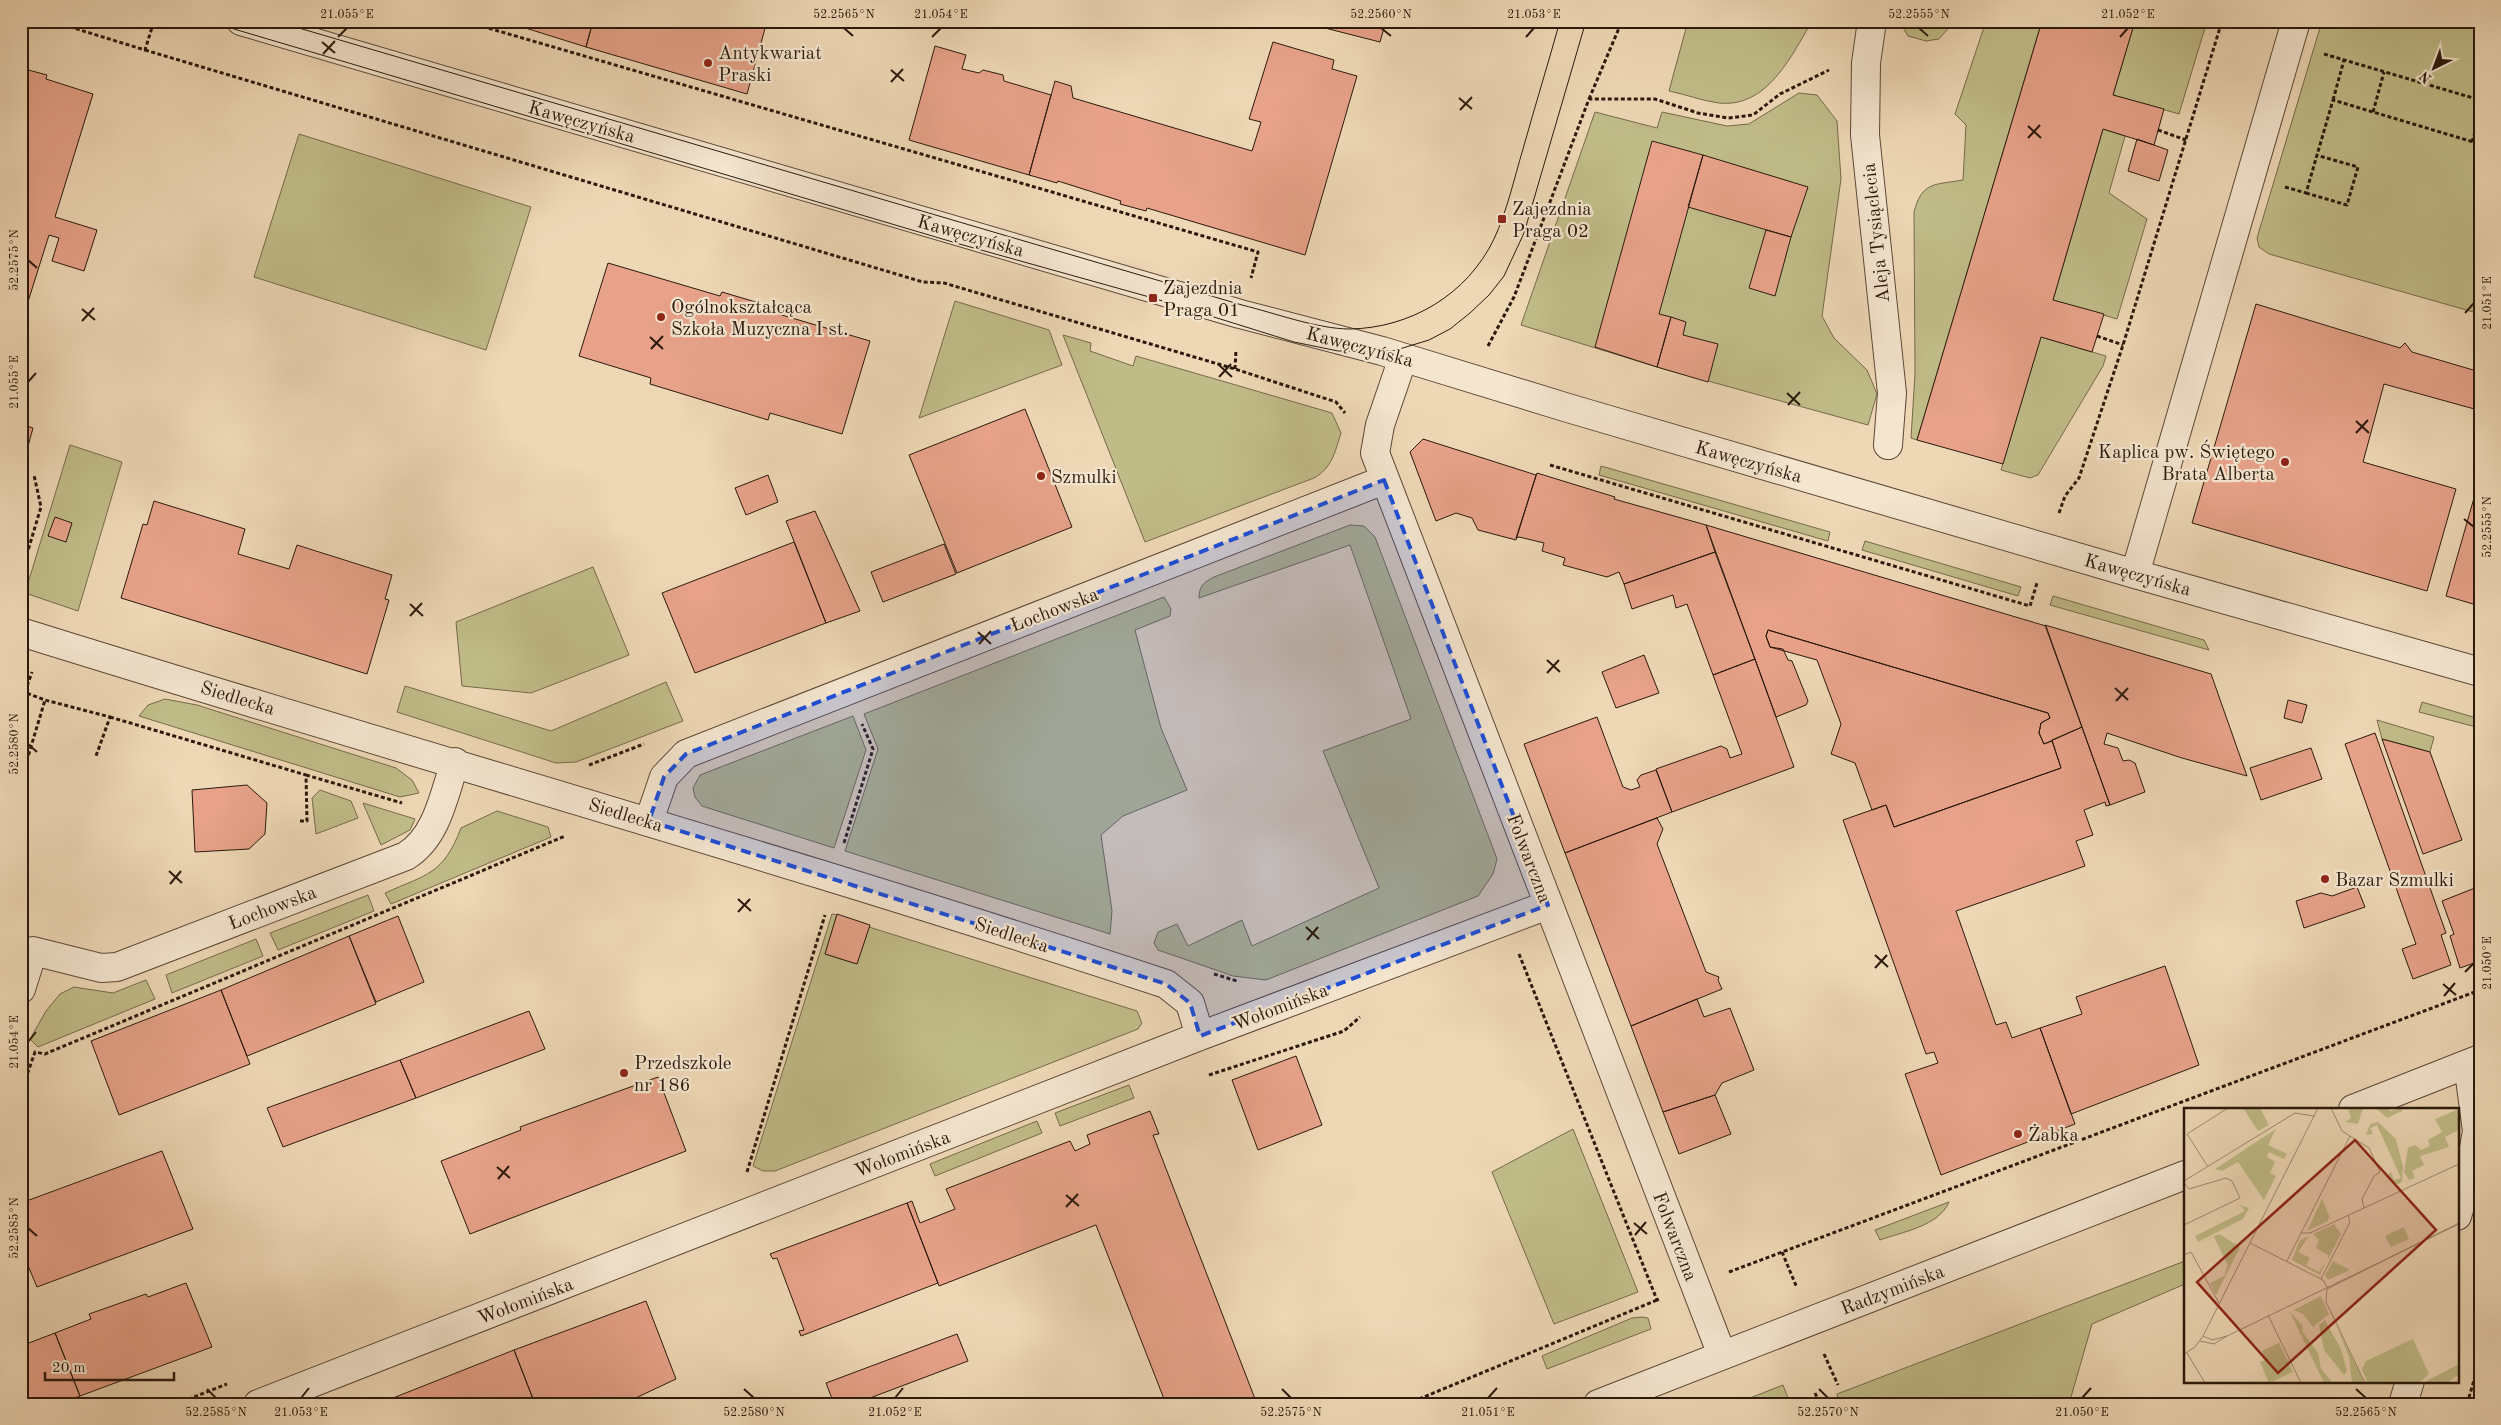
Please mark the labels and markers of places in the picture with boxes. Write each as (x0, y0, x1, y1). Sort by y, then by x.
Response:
place label: Antykwariat Praski (718, 45, 822, 86)
marker: Antykwariat Praski (702, 57, 714, 69)
place label: Zajezdnia Praga 02 (1512, 201, 1592, 242)
marker: Zajezdnia Praga 02 (1496, 213, 1508, 225)
place label: Zajezdnia Praga 01 (1163, 280, 1243, 321)
marker: Zajezdnia Praga 01 (1147, 292, 1159, 304)
place label: Ogólnokształcąca Szkoła Muzyczna I st. (671, 299, 849, 340)
marker: Ogólnokształcąca Szkoła Muzyczna I st. (655, 311, 667, 323)
place label: Kaplica pw. Świętego Brata Alberta (2098, 439, 2276, 485)
marker: Kaplica pw. Świętego Brata Alberta (2279, 456, 2291, 468)
place label: Szmulki (1051, 469, 1117, 488)
marker: Szmulki (1035, 470, 1047, 482)
place label: Bazar Szmulki (2335, 872, 2454, 891)
marker: Bazar Szmulki (2319, 873, 2331, 885)
place label: Przedszkole nr 186 (634, 1055, 732, 1096)
marker: Przedszkole nr 186 (618, 1067, 630, 1079)
place label: Żabka (2028, 1124, 2079, 1146)
marker: Żabka (2012, 1128, 2024, 1140)

